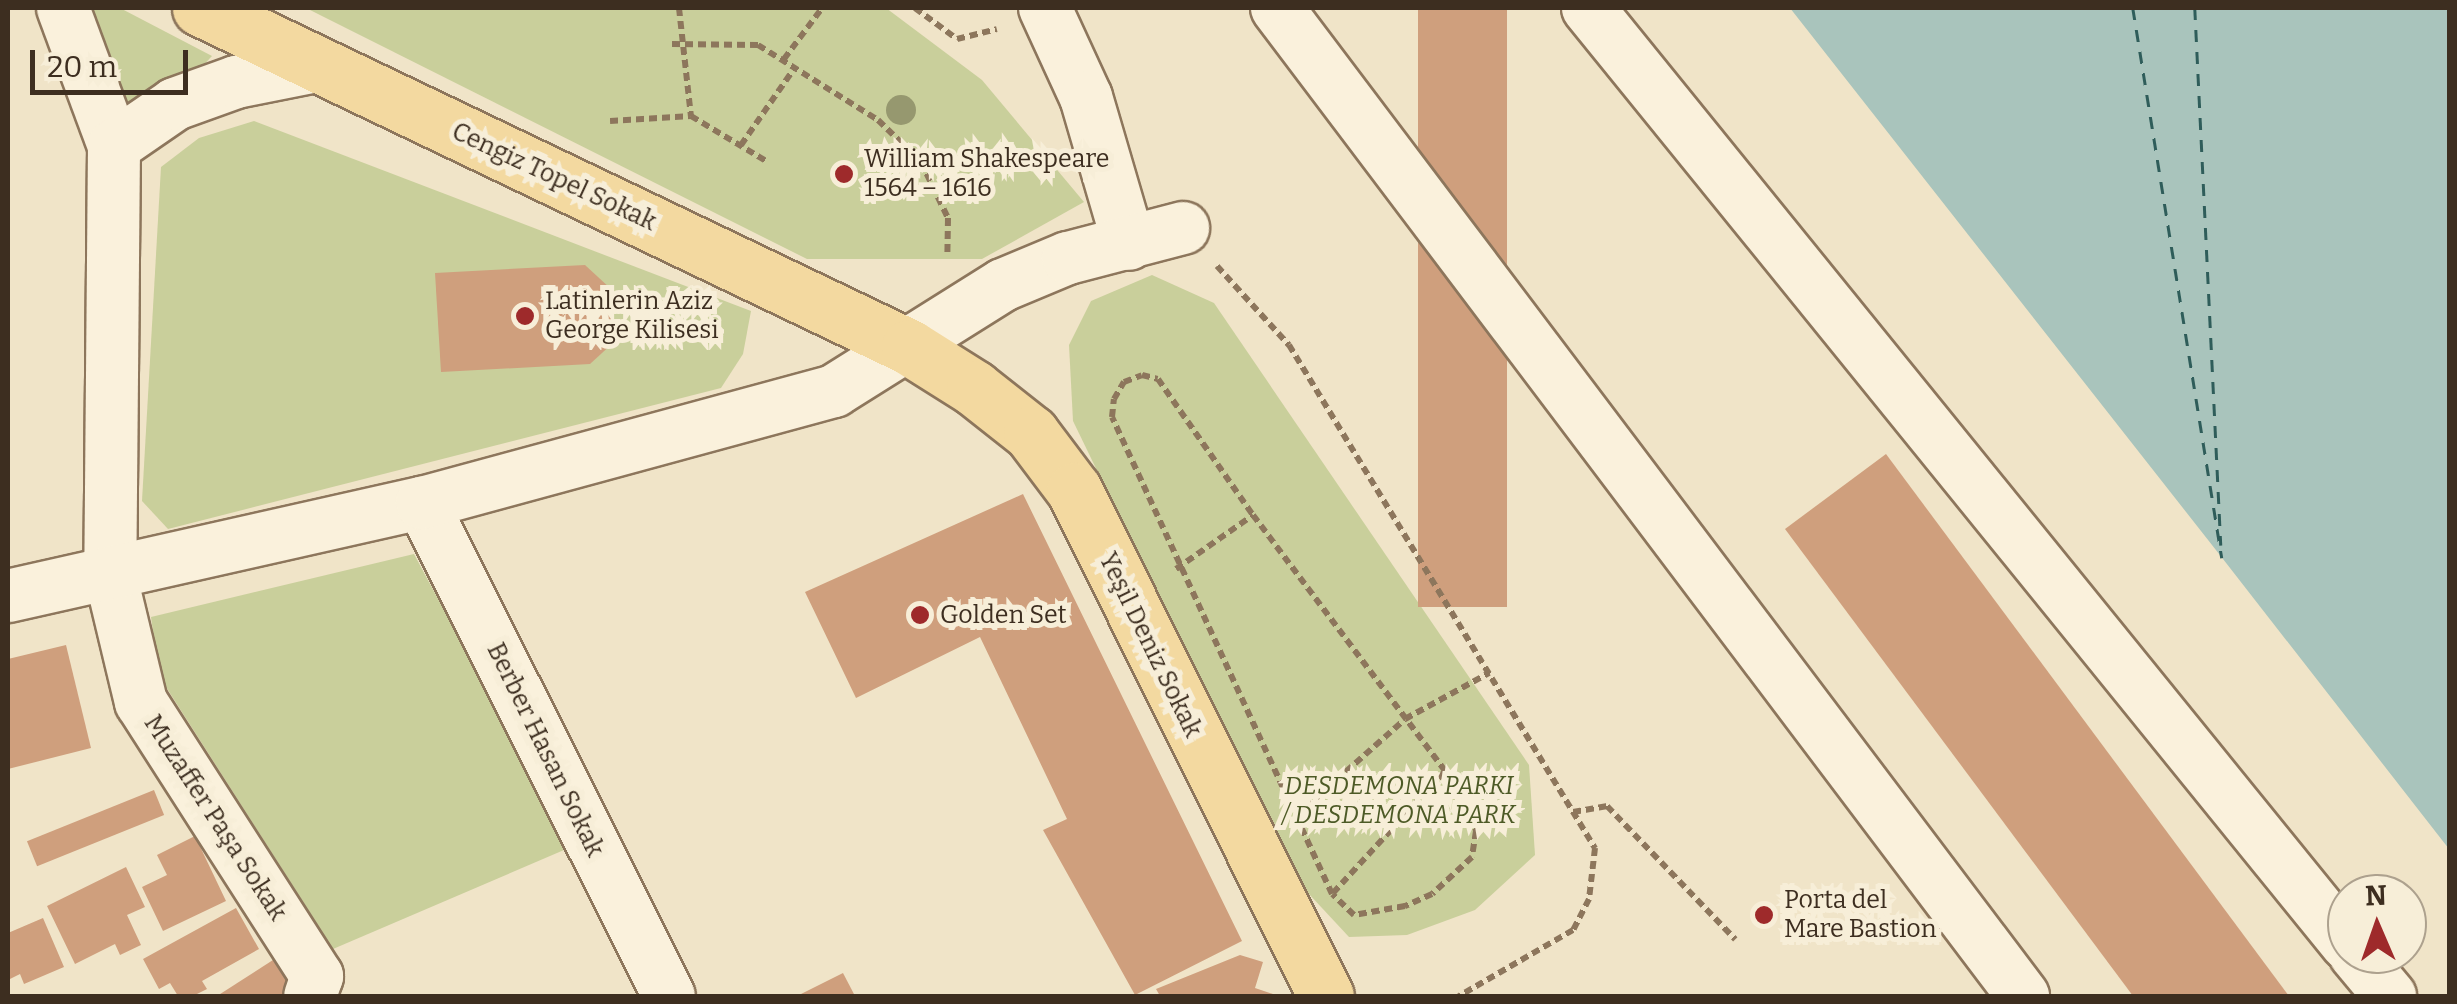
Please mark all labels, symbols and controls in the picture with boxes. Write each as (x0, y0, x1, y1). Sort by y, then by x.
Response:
scale bar (35, 30, 192, 92)
text: 20 m (47, 49, 117, 85)
street label: Cengiz Topel Sokak (447, 117, 661, 237)
place label: William Shakespeare 1564 – 1616 (864, 145, 1110, 204)
marker: William Shakespeare 1564 – 1616 (833, 163, 855, 185)
place label: Latinlerin Aziz George Kilisesi (545, 287, 719, 346)
marker: Latinlerin Aziz George Kilisesi (514, 305, 536, 327)
street label: Yeşil Deniz Sokak (1092, 548, 1208, 742)
place label: Golden Set (940, 600, 1067, 630)
marker: Golden Set (909, 604, 931, 626)
street label: Berber Hasan Sokak (480, 638, 610, 862)
street label: Muzaffer Paşa Sokak (137, 710, 293, 926)
park label: DESDEMONA PARKI / DESDEMONA PARK (1282, 772, 1516, 831)
north arrow (2327, 874, 2427, 974)
text: N (2365, 879, 2387, 912)
place label: Porta del Mare Bastion (1784, 886, 1937, 945)
marker: Porta del Mare Bastion (1753, 904, 1775, 926)

